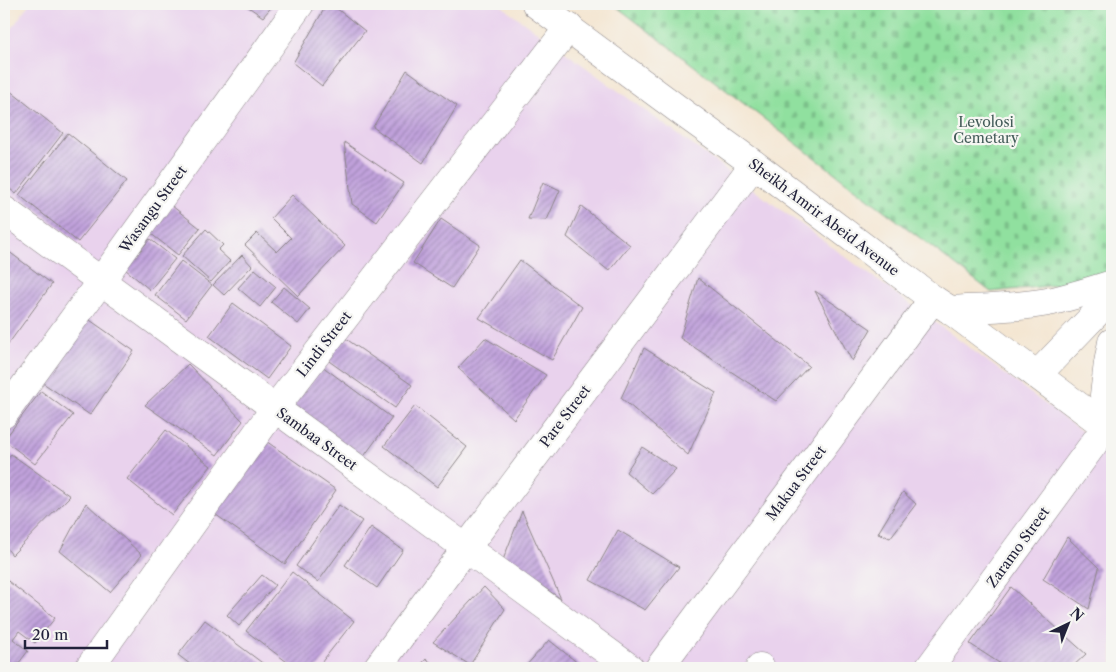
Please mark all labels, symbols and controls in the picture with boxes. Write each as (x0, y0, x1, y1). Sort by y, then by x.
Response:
park label: Levolosi Cemetary (953, 113, 1019, 147)
street label: Sheikh Amrir Abeid Avenue (745, 154, 903, 280)
street label: Wasangu Street (115, 162, 191, 257)
street label: Lindi Street (293, 308, 355, 380)
street label: Pare Street (536, 381, 594, 451)
street label: Sambaa Street (273, 404, 361, 474)
street label: Makua Street (762, 442, 830, 524)
street label: Zaramo Street (983, 503, 1053, 591)
north arrow (1044, 600, 1094, 650)
text: N (1066, 604, 1087, 625)
scale bar (25, 617, 108, 649)
text: 20 m (32, 625, 68, 644)

